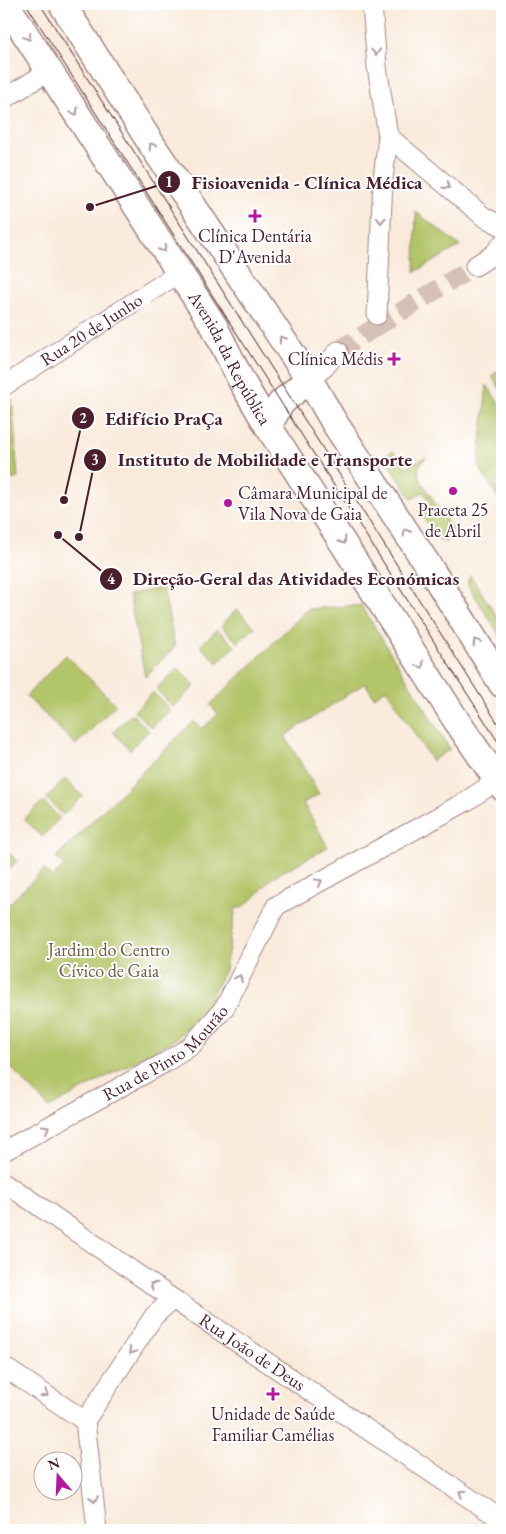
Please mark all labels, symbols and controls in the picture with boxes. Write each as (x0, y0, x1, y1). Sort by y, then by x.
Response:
one-way arrow (21, 32, 31, 41)
one-way arrow (370, 49, 381, 57)
one-way arrow (69, 107, 79, 116)
one-way arrow (149, 142, 159, 151)
callout: Fisioavenida - Clínica Médica (157, 165, 433, 199)
text: Fisioavenida - Clínica Médica (192, 170, 423, 195)
text: 1 (165, 172, 173, 191)
one-way arrow (441, 181, 450, 189)
marker: Clínica Dentária D'Avenida (248, 209, 262, 223)
one-way arrow (376, 216, 387, 224)
place label: Clínica Dentária D'Avenida (198, 224, 313, 268)
one-way arrow (157, 243, 166, 253)
street label: Avenida da República (183, 286, 277, 430)
street label: Rua 20 de Junho (36, 288, 147, 371)
one-way arrow (279, 335, 288, 344)
place label: Clínica Médis (288, 347, 383, 370)
marker: Clínica Médis (387, 352, 401, 366)
callout: Edifício PraÇa (71, 401, 233, 435)
text: Edifício PraÇa (105, 406, 223, 431)
text: 2 (79, 408, 87, 427)
callout: Instituto de Mobilidade e Transporte (83, 443, 422, 477)
text: Instituto de Mobilidade e Transporte (118, 447, 412, 472)
text: 3 (91, 450, 99, 469)
place label: Câmara Municipal de Vila Nova de Gaia (238, 481, 388, 525)
marker: Praceta 25 de Abril (447, 485, 459, 497)
marker: Câmara Municipal de Vila Nova de Gaia (222, 497, 234, 509)
place label: Praceta 25 de Abril (418, 498, 488, 542)
one-way arrow (403, 528, 412, 538)
one-way arrow (336, 536, 346, 545)
callout: Direção-Geral das Atividades Económicas (98, 562, 470, 596)
text: Direção-Geral das Atividades Económicas (133, 566, 459, 591)
text: 4 (107, 569, 116, 588)
one-way arrow (473, 639, 483, 648)
one-way arrow (415, 659, 424, 669)
one-way arrow (313, 878, 322, 888)
park label: Jardim do Centro Cívico de Gaia (46, 938, 170, 982)
one-way arrow (233, 974, 243, 983)
street label: Rua de Pinto Mourão (98, 999, 233, 1106)
one-way arrow (41, 1124, 50, 1134)
one-way arrow (149, 1282, 158, 1291)
street label: Rua João de Deus (195, 1308, 310, 1396)
one-way arrow (128, 1345, 138, 1354)
marker: Unidade de Saúde Familiar Camélias (266, 1387, 280, 1401)
one-way arrow (39, 1388, 48, 1397)
place label: Unidade de Saúde Familiar Camélias (211, 1402, 335, 1446)
north arrow (32, 1452, 82, 1502)
text: N (45, 1453, 63, 1474)
one-way arrow (458, 1490, 468, 1499)
one-way arrow (88, 1495, 99, 1503)

